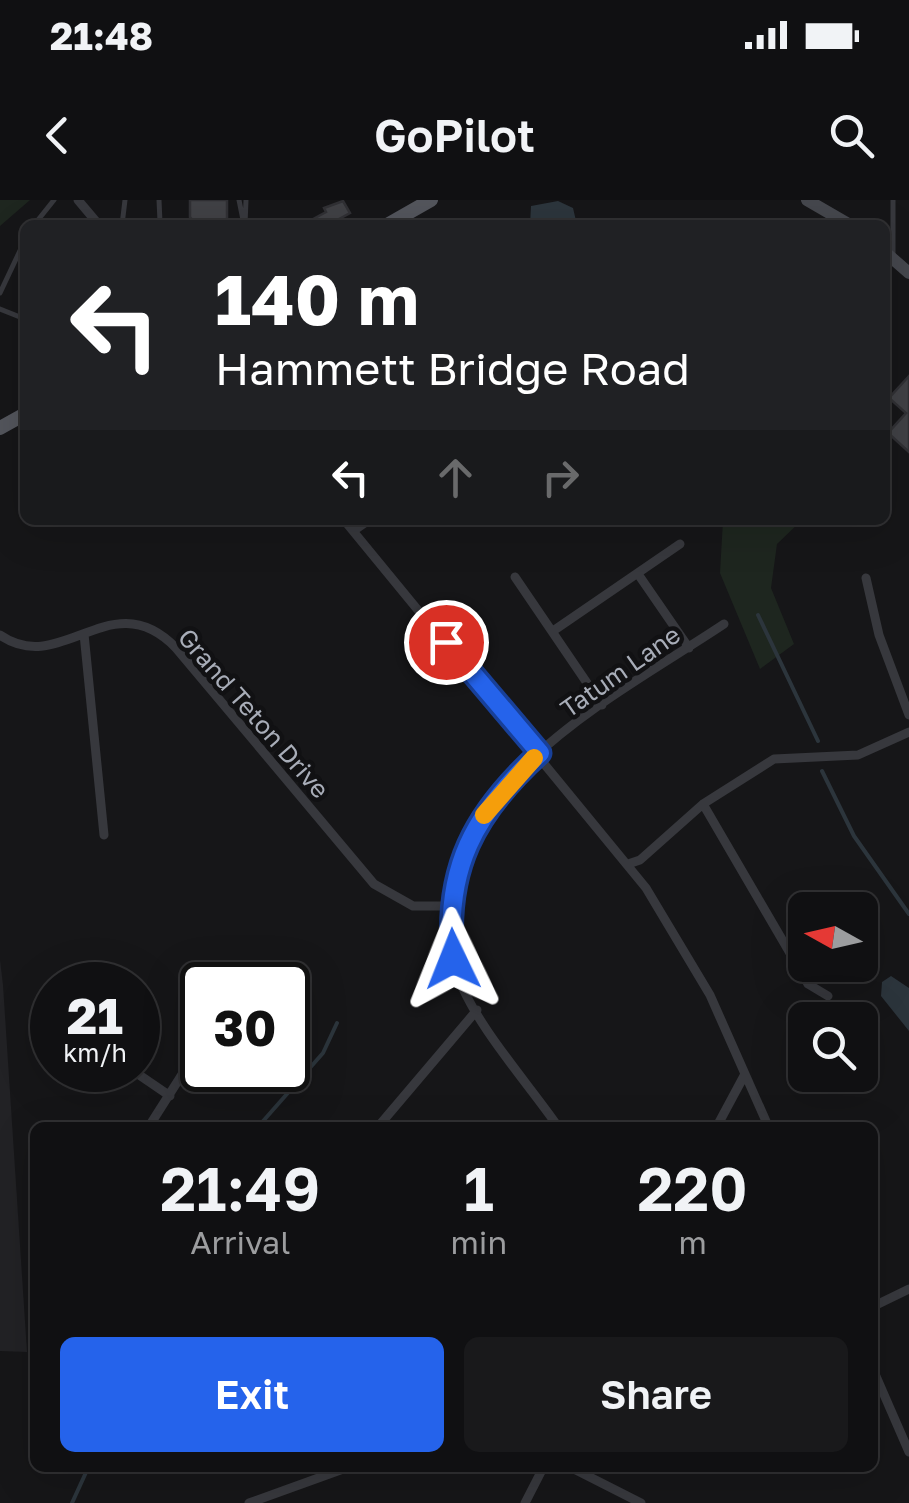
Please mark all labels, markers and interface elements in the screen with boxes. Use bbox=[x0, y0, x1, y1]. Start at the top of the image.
text: 21:48 bbox=[50, 13, 153, 58]
icon: back bbox=[30, 108, 85, 163]
text: GoPilot bbox=[374, 108, 535, 162]
icon: search bbox=[824, 108, 879, 163]
text: 140 m bbox=[215, 256, 419, 340]
icon: left bbox=[50, 260, 180, 390]
text: Hammett Bridge Road bbox=[215, 341, 690, 395]
icon: left bbox=[323, 450, 378, 505]
icon: ahead bbox=[428, 450, 483, 505]
icon: right bbox=[533, 450, 588, 505]
pin bbox=[404, 600, 489, 685]
icon: arrive bbox=[419, 615, 474, 670]
street label: Tatum Lane bbox=[554, 618, 686, 724]
street label: Grand Teton Drive bbox=[172, 622, 336, 804]
north arrow bbox=[788, 892, 878, 982]
map controls bbox=[788, 892, 878, 1092]
position arrow bbox=[401, 907, 505, 1011]
speed limit sign: 30 bbox=[180, 962, 310, 1092]
text: 21 bbox=[67, 985, 123, 1045]
button: search bbox=[788, 1002, 878, 1092]
text: km/h bbox=[63, 1037, 127, 1068]
text: 21:49 bbox=[160, 1152, 320, 1224]
text: 1 bbox=[464, 1152, 494, 1224]
text: 220 bbox=[637, 1152, 748, 1224]
text: Arrival bbox=[190, 1223, 290, 1261]
text: min bbox=[451, 1223, 507, 1261]
text: m bbox=[678, 1223, 707, 1261]
button: Exit bbox=[60, 1337, 444, 1452]
button: Share bbox=[464, 1337, 848, 1452]

